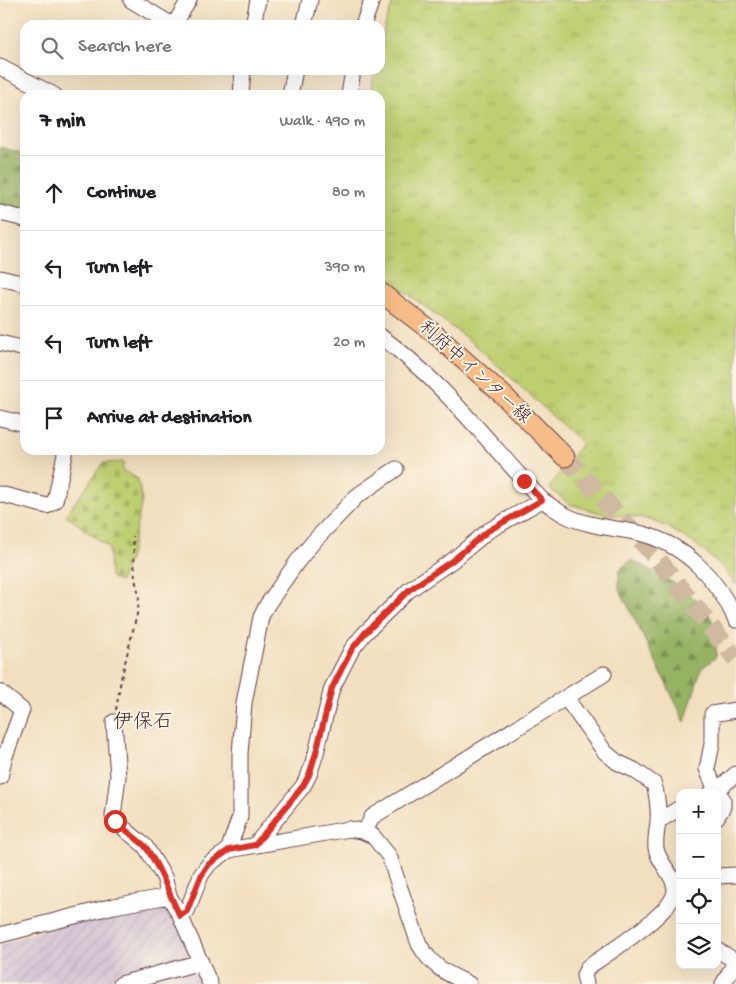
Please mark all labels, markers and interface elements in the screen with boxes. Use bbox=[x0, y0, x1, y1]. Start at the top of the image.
search box bbox=[20, 20, 385, 75]
icon: search bbox=[38, 34, 66, 62]
text: Search here bbox=[78, 36, 172, 59]
text: 7 min bbox=[40, 110, 85, 135]
text: Walk · 490 m bbox=[279, 113, 365, 132]
icon: ahead bbox=[40, 179, 68, 207]
text: Continue bbox=[87, 182, 156, 205]
text: 80 m bbox=[332, 184, 365, 203]
icon: left bbox=[40, 254, 68, 282]
text: Turn left bbox=[87, 257, 151, 280]
text: 390 m bbox=[324, 259, 365, 278]
street label: 利府中インター線 bbox=[414, 317, 535, 429]
icon: left bbox=[40, 329, 68, 357]
text: Turn left bbox=[87, 332, 151, 355]
text: 20 m bbox=[333, 334, 365, 353]
icon: arrive bbox=[40, 404, 68, 432]
text: Arrive at destination bbox=[87, 407, 251, 430]
route end bbox=[513, 470, 536, 493]
district label: 伊保石 bbox=[113, 711, 173, 735]
map controls bbox=[676, 789, 721, 969]
button: + bbox=[676, 789, 721, 834]
route start bbox=[104, 810, 127, 833]
button: − bbox=[676, 834, 721, 879]
button: locate bbox=[676, 879, 721, 924]
button: layers bbox=[676, 924, 721, 969]

